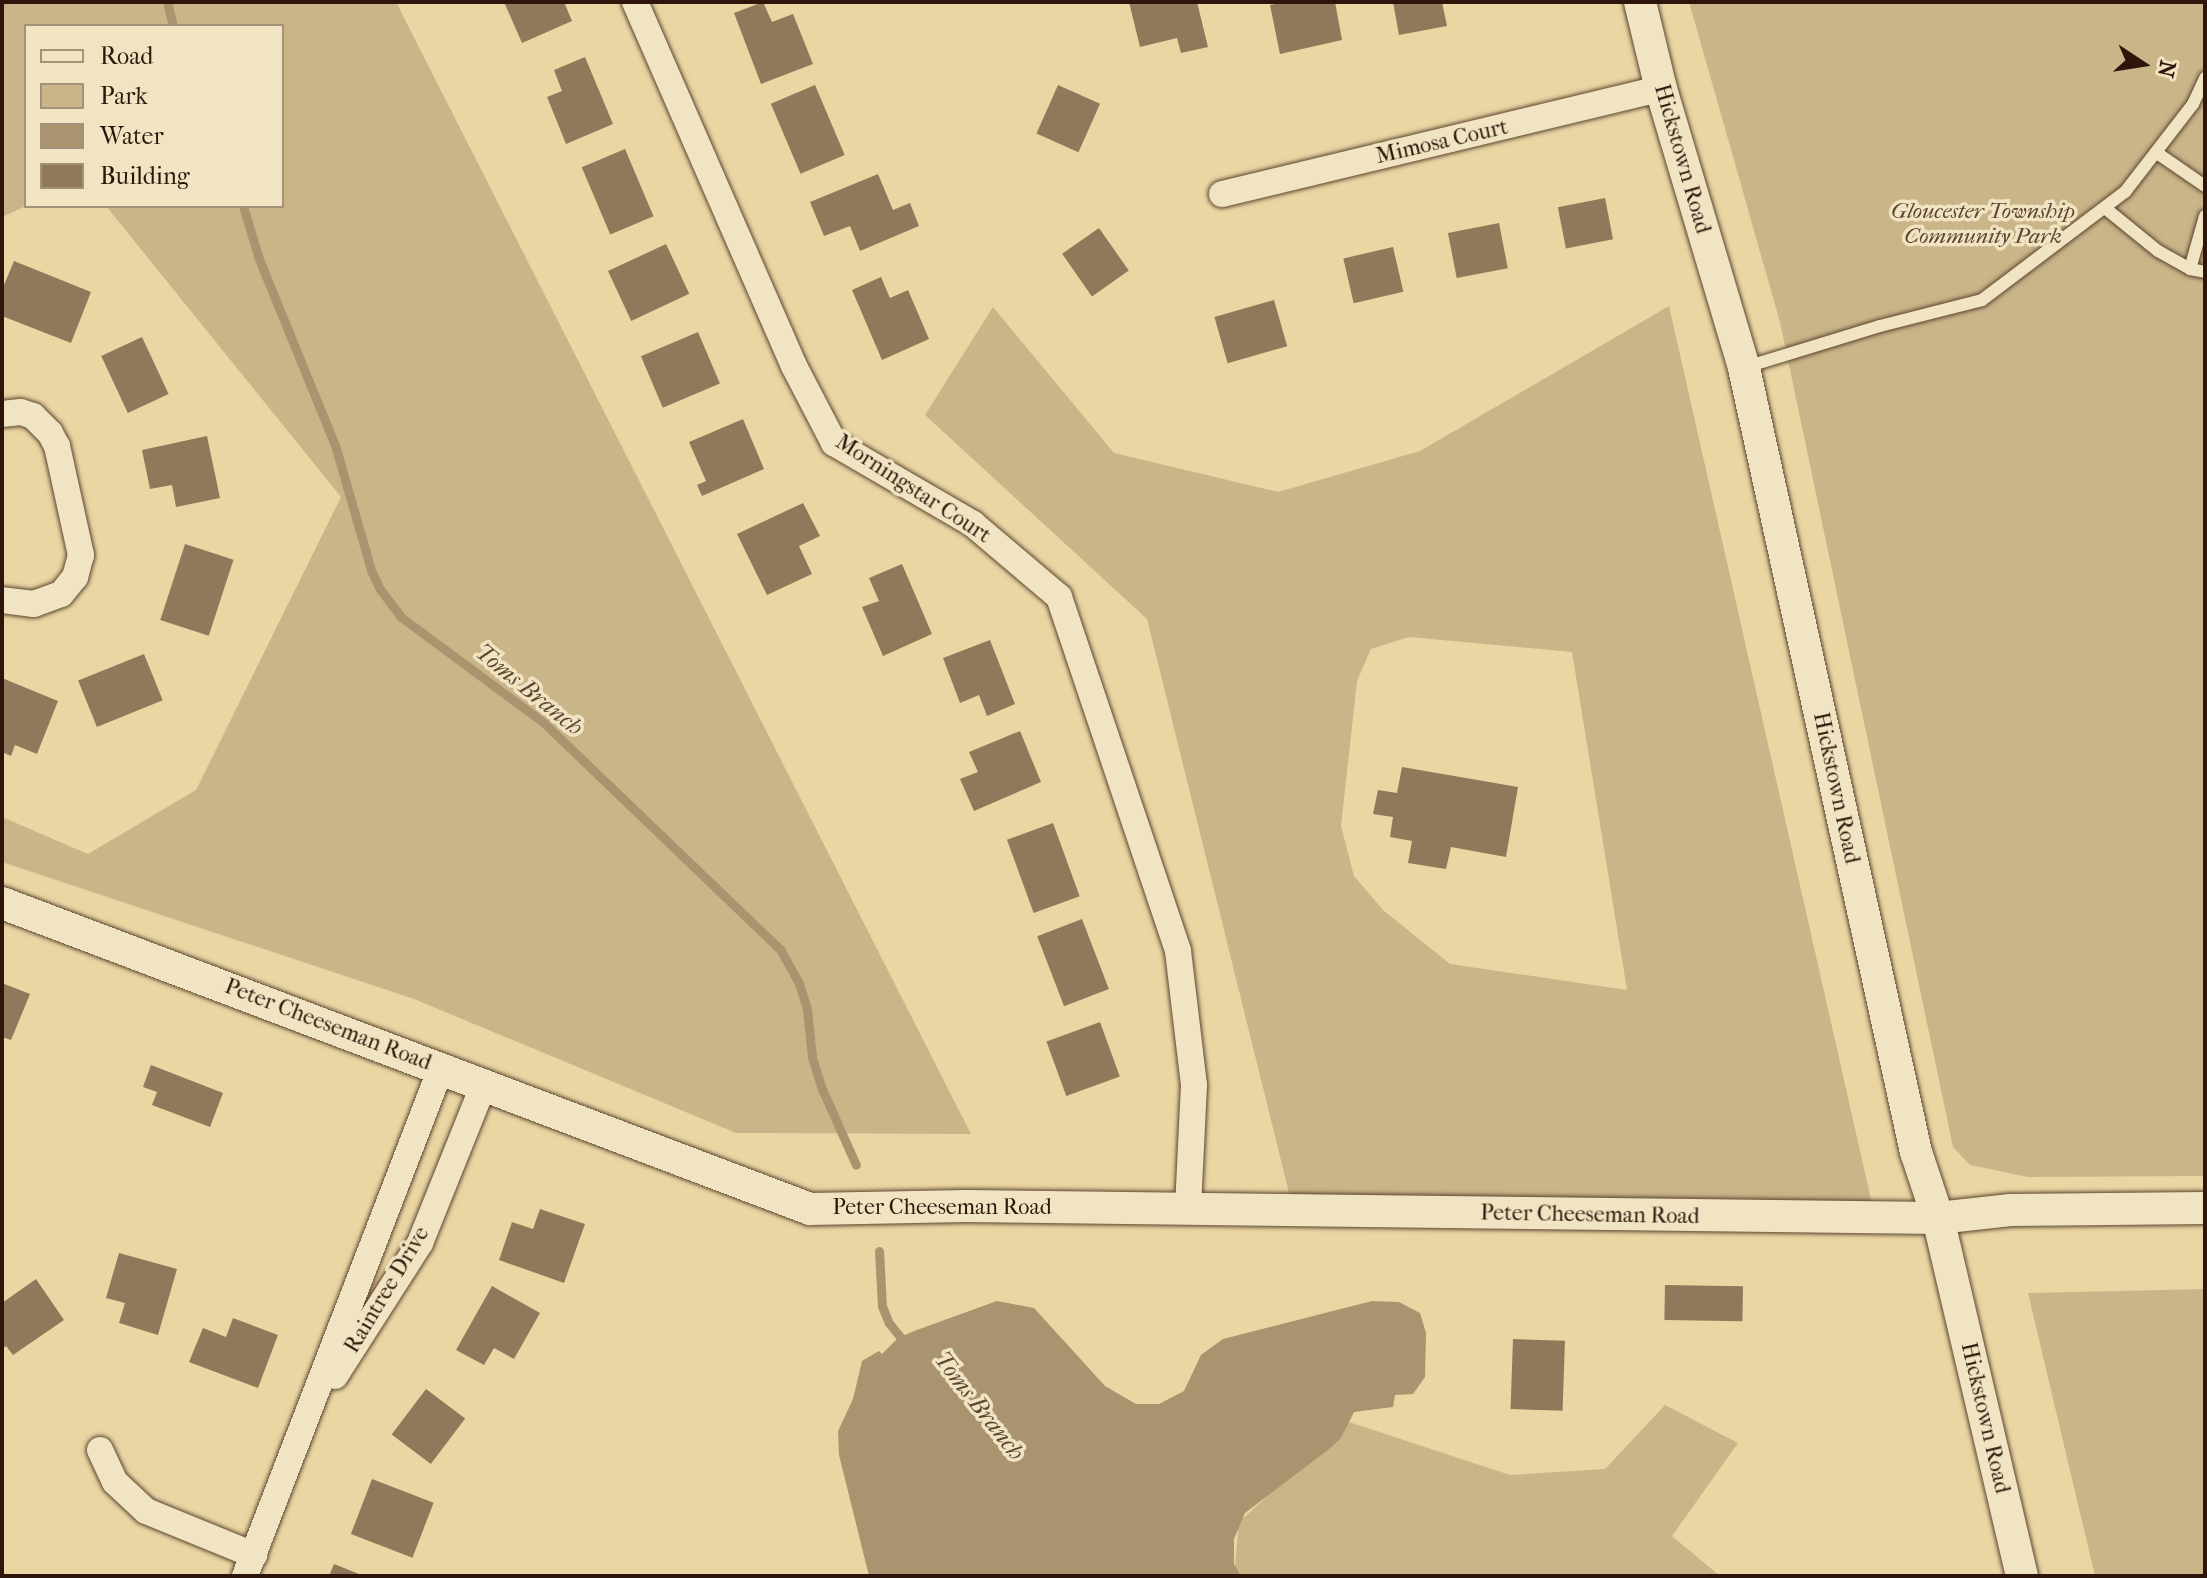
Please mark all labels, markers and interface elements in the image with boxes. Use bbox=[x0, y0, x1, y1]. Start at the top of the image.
legend bbox=[24, 24, 284, 208]
north arrow bbox=[2103, 24, 2183, 104]
text: Road bbox=[100, 42, 153, 70]
text: N bbox=[2152, 58, 2181, 80]
street label: Hickstown Road bbox=[1648, 81, 1716, 237]
text: Park bbox=[100, 82, 148, 110]
street label: Mimosa Court bbox=[1373, 114, 1511, 170]
text: Water bbox=[100, 122, 164, 150]
text: Building bbox=[100, 162, 190, 190]
park label: Gloucester Township Community Park bbox=[1891, 198, 2075, 250]
street label: Morningstar Court bbox=[830, 429, 996, 549]
water label: Toms Branch bbox=[469, 638, 589, 742]
street label: Hickstown Road bbox=[1807, 710, 1865, 866]
street label: Peter Cheeseman Road bbox=[221, 973, 435, 1077]
street label: Peter Cheeseman Road bbox=[832, 1195, 1052, 1221]
street label: Peter Cheeseman Road bbox=[1480, 1200, 1700, 1230]
street label: Raintree Drive bbox=[339, 1222, 435, 1358]
street label: Hickstown Road bbox=[1955, 1340, 2015, 1496]
water label: Toms Branch bbox=[928, 1346, 1030, 1466]

